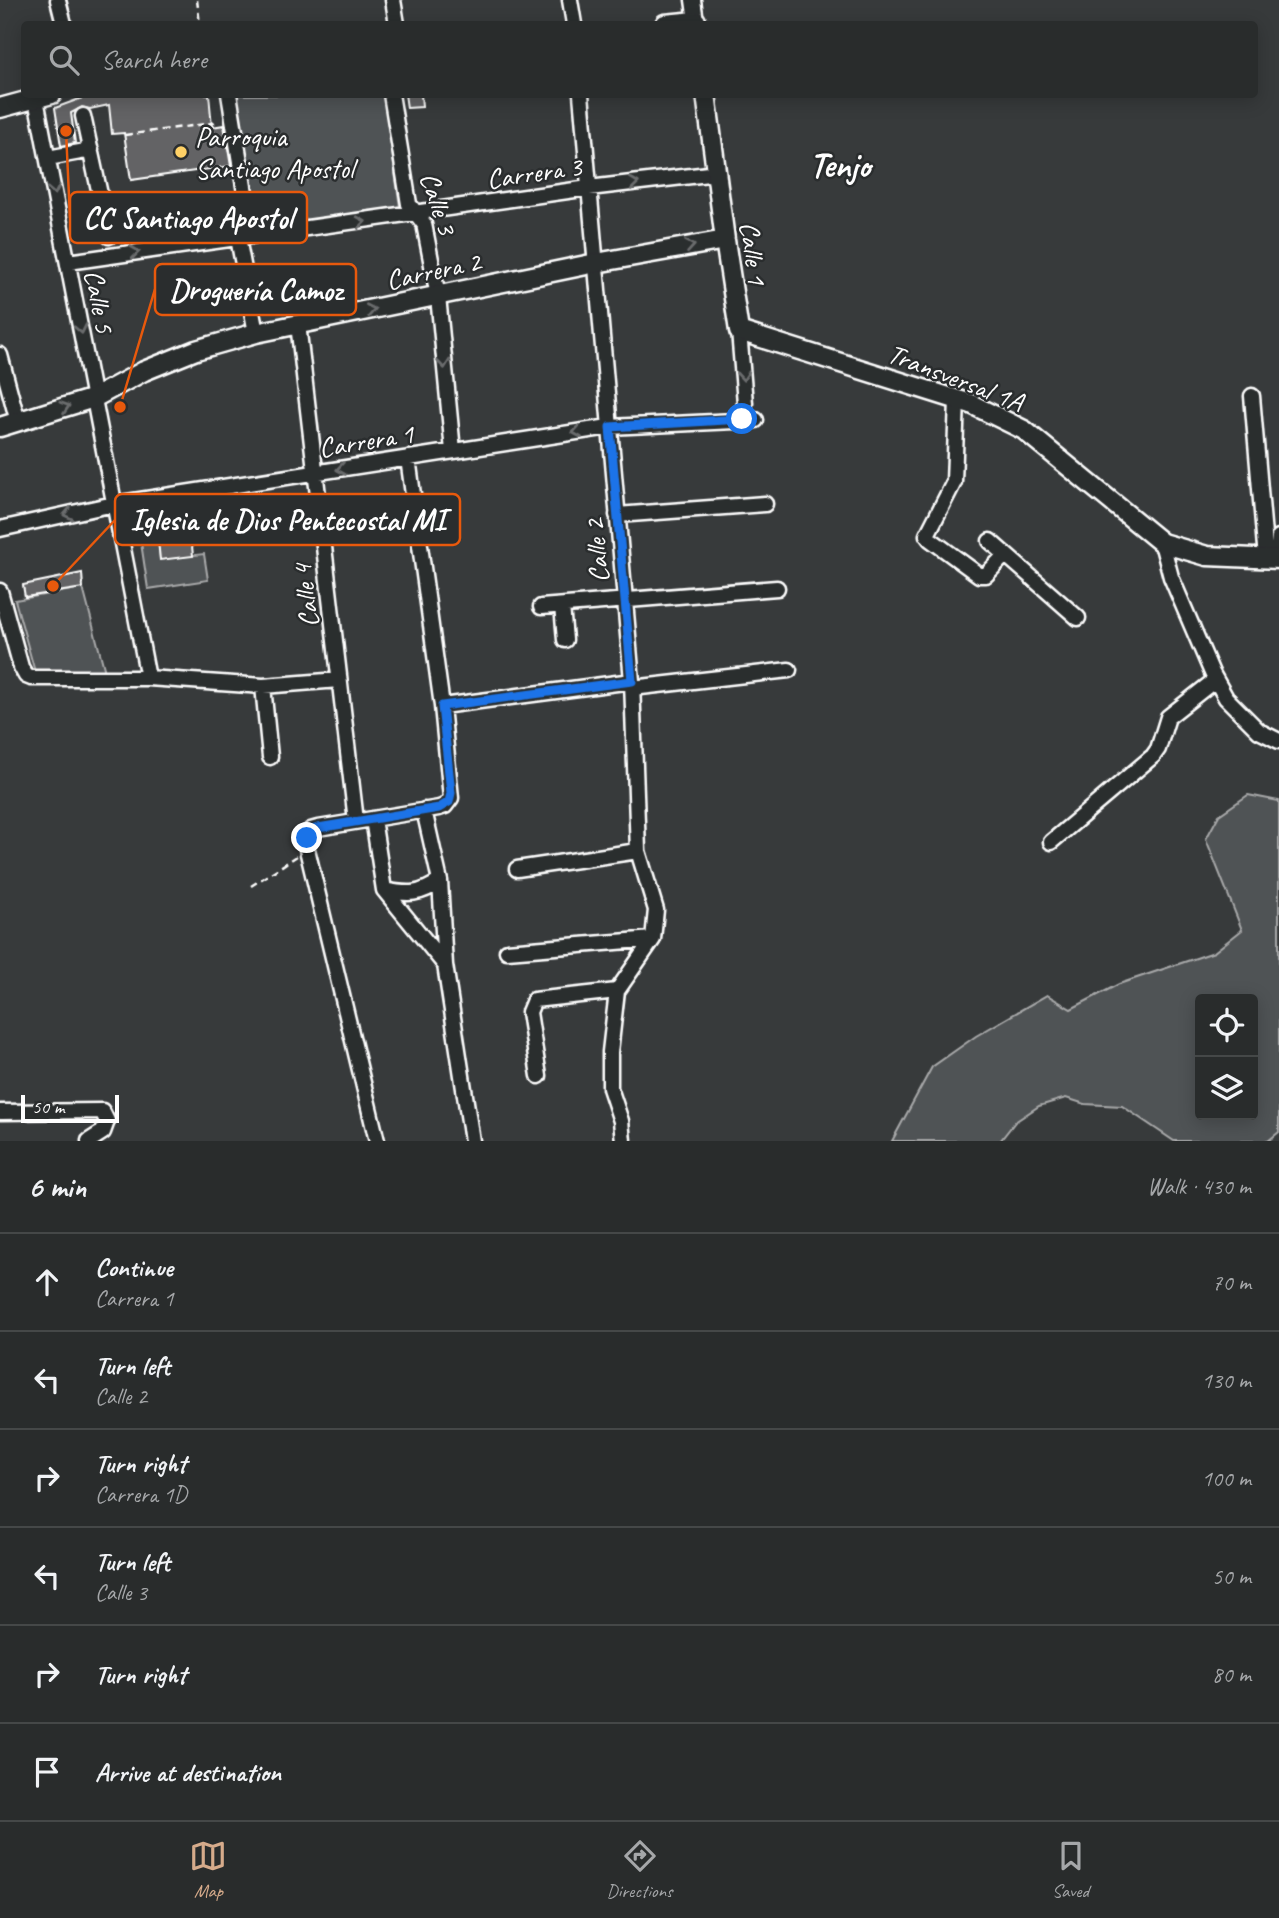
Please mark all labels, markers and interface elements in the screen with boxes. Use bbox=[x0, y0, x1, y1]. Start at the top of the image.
search box bbox=[21, 21, 1258, 98]
icon: search bbox=[45, 41, 83, 79]
text: Search here bbox=[101, 43, 207, 76]
place label: Parroquia Santiago Apostol bbox=[195, 119, 359, 186]
district label: Tenjo bbox=[810, 143, 874, 188]
marker: Parroquia Santiago Apostol bbox=[173, 144, 189, 160]
street label: Carrera 3 bbox=[484, 148, 586, 196]
street label: Calle 3 bbox=[412, 168, 466, 241]
one-way arrow bbox=[629, 175, 640, 190]
one-way arrow bbox=[45, 184, 60, 196]
callout: CC Santiago Apostol bbox=[70, 192, 307, 243]
text: CC Santiago Apostol bbox=[83, 199, 298, 237]
one-way arrow bbox=[355, 214, 367, 229]
street label: Calle 1 bbox=[732, 219, 775, 288]
one-way arrow bbox=[684, 239, 696, 254]
street label: Carrera 2 bbox=[383, 243, 486, 298]
one-way arrow bbox=[129, 245, 141, 260]
callout: Droguería Camoz bbox=[155, 264, 356, 315]
street label: Calle 5 bbox=[76, 267, 123, 337]
text: Droguería Camoz bbox=[170, 271, 346, 309]
one-way arrow bbox=[365, 303, 377, 318]
one-way arrow bbox=[72, 323, 87, 335]
street label: Transversal 1A bbox=[883, 336, 1030, 420]
one-way arrow bbox=[437, 358, 452, 370]
one-way arrow bbox=[735, 370, 750, 381]
one-way arrow bbox=[59, 401, 71, 415]
route start bbox=[726, 403, 757, 434]
street label: Carrera 1 bbox=[316, 416, 417, 465]
one-way arrow bbox=[571, 424, 583, 439]
one-way arrow bbox=[335, 461, 347, 476]
callout: Iglesia de Dios Pentecostal MI bbox=[115, 494, 460, 545]
text: Iglesia de Dios Pentecostal MI bbox=[130, 501, 452, 539]
one-way arrow bbox=[62, 505, 74, 520]
street label: Calle 2 bbox=[576, 515, 617, 584]
street label: Calle 4 bbox=[284, 560, 327, 630]
route end bbox=[291, 822, 322, 853]
map controls bbox=[1195, 994, 1258, 1120]
button: locate bbox=[1195, 994, 1258, 1057]
button: layers bbox=[1195, 1057, 1258, 1120]
scale bar bbox=[21, 1092, 119, 1124]
text: 50 m bbox=[32, 1095, 64, 1119]
text: 6 min bbox=[28, 1168, 86, 1206]
text: Walk · 430 m bbox=[1147, 1172, 1251, 1201]
text: Continue bbox=[95, 1251, 173, 1284]
icon: ahead bbox=[28, 1263, 66, 1301]
text: 70 m bbox=[1212, 1268, 1251, 1297]
text: Carrera 1 bbox=[95, 1284, 174, 1313]
text: Turn left bbox=[95, 1349, 170, 1382]
icon: left bbox=[28, 1361, 66, 1399]
text: 130 m bbox=[1202, 1366, 1251, 1395]
text: Calle 2 bbox=[95, 1382, 147, 1411]
text: Turn right bbox=[95, 1447, 186, 1480]
icon: right bbox=[28, 1459, 66, 1497]
text: 100 m bbox=[1202, 1464, 1251, 1493]
text: Carrera 1D bbox=[95, 1480, 187, 1509]
text: Turn left bbox=[95, 1545, 170, 1578]
icon: left bbox=[28, 1557, 66, 1595]
text: 50 m bbox=[1212, 1562, 1251, 1591]
text: Calle 3 bbox=[95, 1578, 147, 1607]
icon: right bbox=[28, 1655, 66, 1693]
text: Turn right bbox=[95, 1658, 186, 1691]
text: 80 m bbox=[1212, 1660, 1251, 1689]
icon: arrive bbox=[28, 1753, 66, 1791]
text: Arrive at destination bbox=[95, 1756, 281, 1789]
tab: Map bbox=[189, 1837, 227, 1903]
tab: Directions bbox=[606, 1837, 673, 1903]
tab: Saved bbox=[1052, 1837, 1090, 1903]

